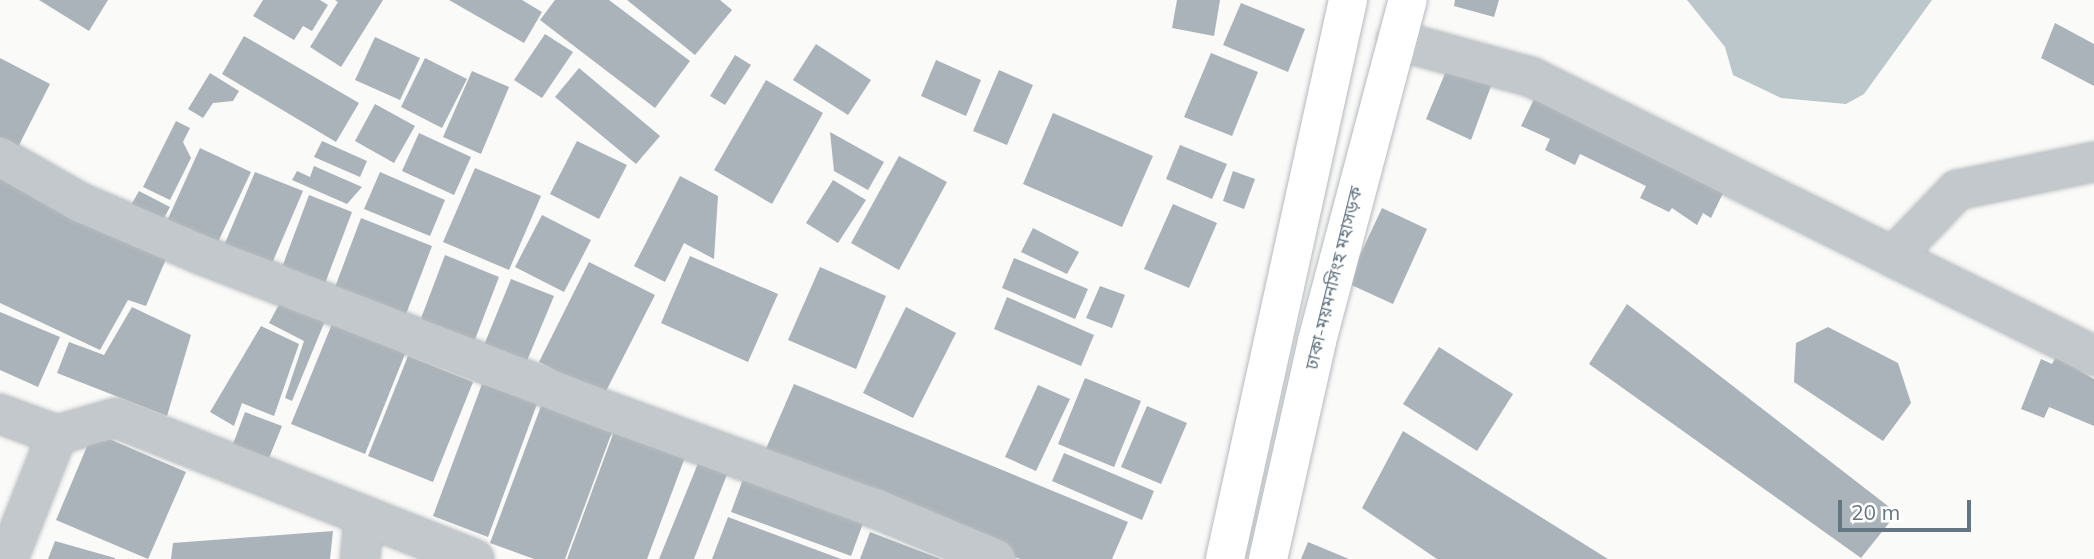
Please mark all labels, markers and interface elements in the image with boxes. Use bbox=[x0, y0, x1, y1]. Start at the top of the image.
street label: ঢাকা-ময়মনসিংহ মহাসড়ক bbox=[1301, 184, 1367, 372]
scale bar bbox=[1842, 486, 1975, 530]
text: 20 m bbox=[1851, 499, 1900, 525]

